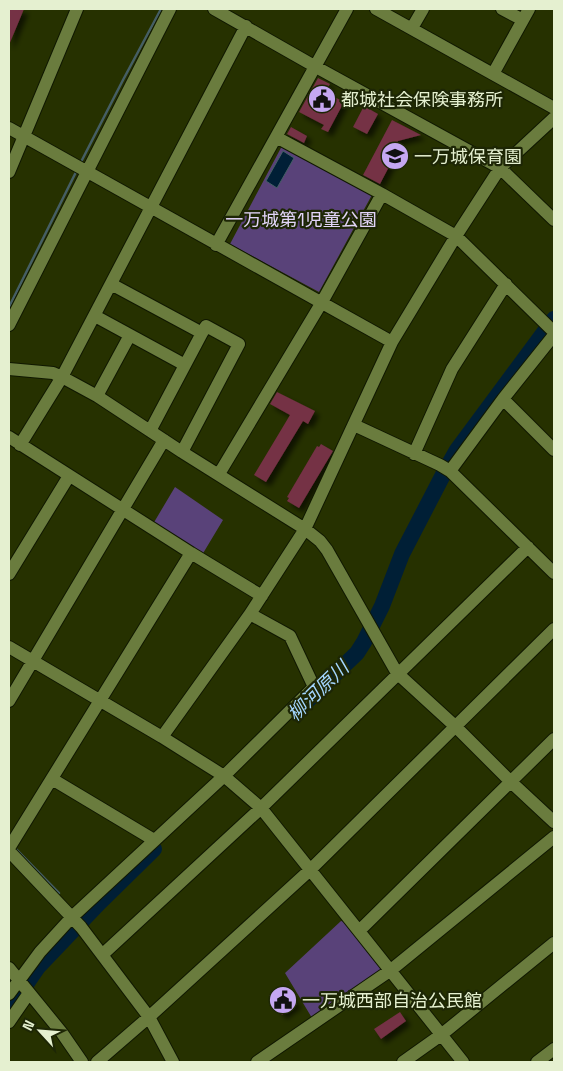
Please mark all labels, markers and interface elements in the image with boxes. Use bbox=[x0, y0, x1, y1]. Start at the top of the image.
public building icon: 都城社会保険事務所 bbox=[307, 84, 337, 114]
place label: 都城社会保険事務所 bbox=[341, 88, 503, 111]
school or university icon: 一万城保育園 bbox=[380, 141, 410, 171]
place label: 一万城保育園 bbox=[414, 145, 522, 168]
park label: 一万城第1児童公園 bbox=[225, 208, 377, 231]
water label: 柳河原川 bbox=[282, 654, 355, 726]
public building icon: 一万城西部自治公民館 bbox=[268, 985, 298, 1015]
place label: 一万城西部自治公民館 bbox=[302, 989, 482, 1012]
north arrow bbox=[15, 1006, 65, 1056]
text: N bbox=[18, 1017, 38, 1033]

